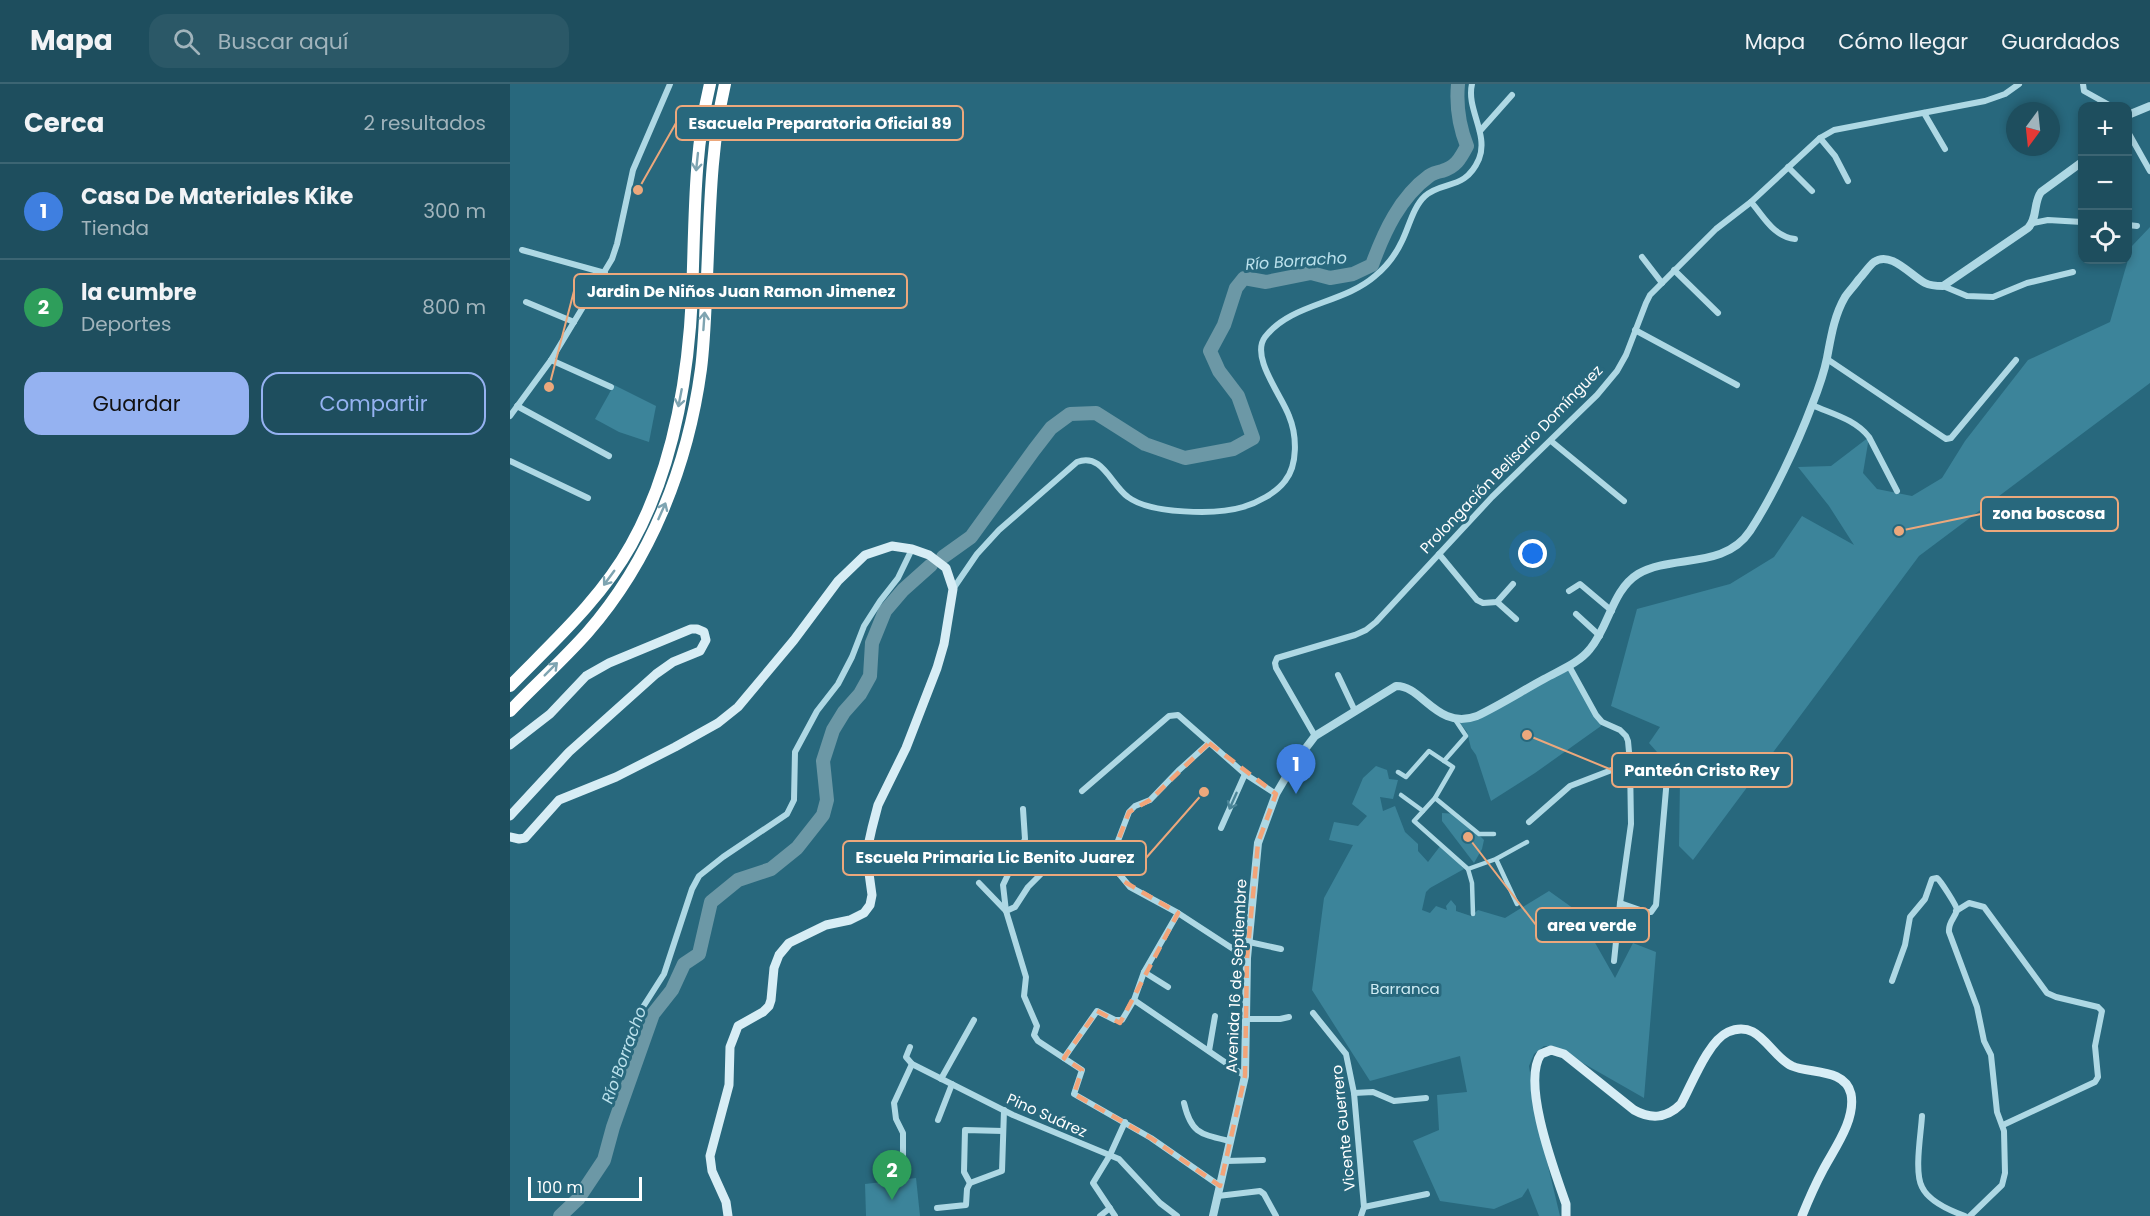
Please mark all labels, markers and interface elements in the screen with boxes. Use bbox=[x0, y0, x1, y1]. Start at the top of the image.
search box bbox=[149, 14, 569, 68]
text: Mapa bbox=[30, 21, 113, 60]
icon: search bbox=[170, 25, 203, 58]
text: Buscar aquí bbox=[218, 26, 348, 57]
text: Mapa bbox=[1745, 27, 1805, 56]
text: Cómo llegar bbox=[1838, 27, 1968, 56]
text: Guardados bbox=[2001, 27, 2120, 56]
north arrow bbox=[2006, 102, 2060, 156]
map controls bbox=[2078, 102, 2132, 264]
button: + bbox=[2078, 102, 2132, 156]
text: Cerca bbox=[24, 105, 104, 141]
callout: Esacuela Preparatoria Oficial 89 bbox=[676, 106, 963, 140]
text: 2 resultados bbox=[364, 109, 486, 137]
text: Esacuela Preparatoria Oficial 89 bbox=[688, 112, 952, 135]
one-way arrow bbox=[691, 152, 702, 172]
button: − bbox=[2078, 156, 2132, 210]
text: Casa De Materiales Kike bbox=[81, 181, 353, 212]
text: 1 bbox=[40, 197, 47, 225]
text: 300 m bbox=[423, 197, 486, 225]
button: locate bbox=[2078, 210, 2132, 264]
text: Tienda bbox=[81, 214, 149, 242]
water label: Río Borracho bbox=[1244, 246, 1348, 276]
callout: Jardin De Niños Juan Ramon Jimenez bbox=[574, 274, 907, 308]
text: la cumbre bbox=[81, 277, 196, 308]
text: Jardin De Niños Juan Ramon Jimenez bbox=[587, 280, 895, 303]
text: 2 bbox=[38, 293, 49, 321]
text: 800 m bbox=[422, 293, 486, 321]
text: Deportes bbox=[81, 310, 171, 338]
one-way arrow bbox=[699, 312, 710, 332]
street label: Prolongación Belisario Domínguez bbox=[1415, 360, 1607, 558]
button: Guardar bbox=[24, 372, 249, 435]
button: Compartir bbox=[261, 372, 486, 435]
one-way arrow bbox=[674, 388, 685, 408]
callout: zona boscosa bbox=[1981, 497, 2118, 531]
one-way arrow bbox=[657, 502, 669, 520]
text: zona boscosa bbox=[1993, 502, 2105, 525]
your location bbox=[1518, 539, 1547, 568]
one-way arrow bbox=[602, 569, 615, 585]
one-way arrow bbox=[544, 661, 558, 676]
pin: 1 bbox=[1276, 744, 1316, 794]
callout: Panteón Cristo Rey bbox=[1612, 753, 1792, 787]
text: Panteón Cristo Rey bbox=[1624, 759, 1781, 782]
one-way arrow bbox=[1227, 792, 1238, 810]
callout: Escuela Primaria Lic Benito Juarez bbox=[843, 841, 1146, 875]
text: Escuela Primaria Lic Benito Juarez bbox=[855, 846, 1135, 869]
street label: Avenida 16 de Septiembre bbox=[1220, 878, 1252, 1074]
callout: area verde bbox=[1536, 908, 1649, 942]
text: area verde bbox=[1547, 914, 1637, 937]
park label: Barranca bbox=[1370, 978, 1440, 999]
water label: Río Borracho bbox=[596, 1003, 652, 1107]
street label: Vicente Guerrero bbox=[1326, 1064, 1360, 1192]
street label: Pino Suárez bbox=[1004, 1088, 1091, 1142]
pin: 2 bbox=[872, 1150, 911, 1200]
scale bar bbox=[528, 1174, 642, 1202]
text: 100 m bbox=[537, 1176, 583, 1199]

